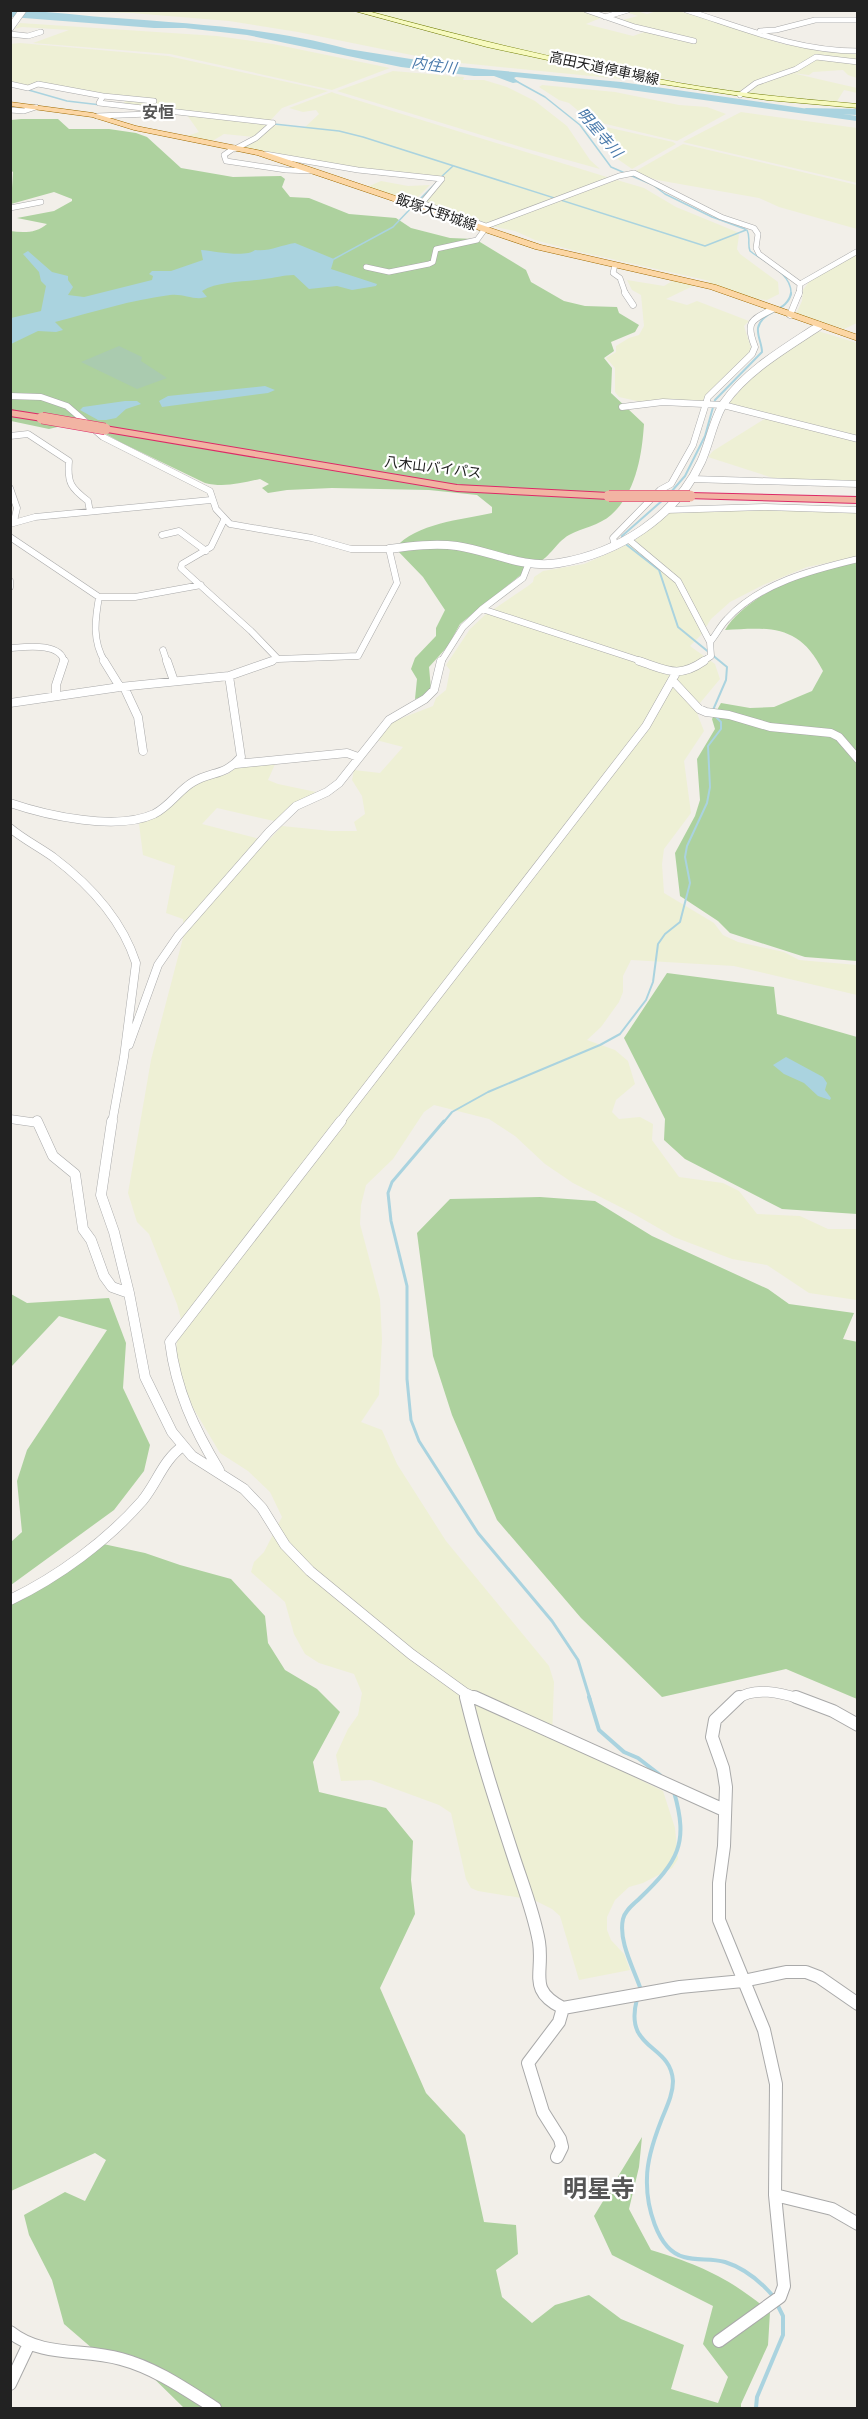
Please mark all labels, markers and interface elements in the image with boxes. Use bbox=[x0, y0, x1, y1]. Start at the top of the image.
street label: 高田天道停車場線 bbox=[547, 48, 661, 90]
water label: 内住川 bbox=[410, 52, 460, 80]
district label: 安恒 bbox=[142, 102, 174, 124]
water label: 明星寺川 bbox=[571, 103, 628, 164]
street label: 飯塚大野城線 bbox=[393, 190, 479, 236]
street label: 八木山バイパス bbox=[383, 452, 483, 484]
district label: 明星寺 bbox=[563, 2172, 635, 2207]

